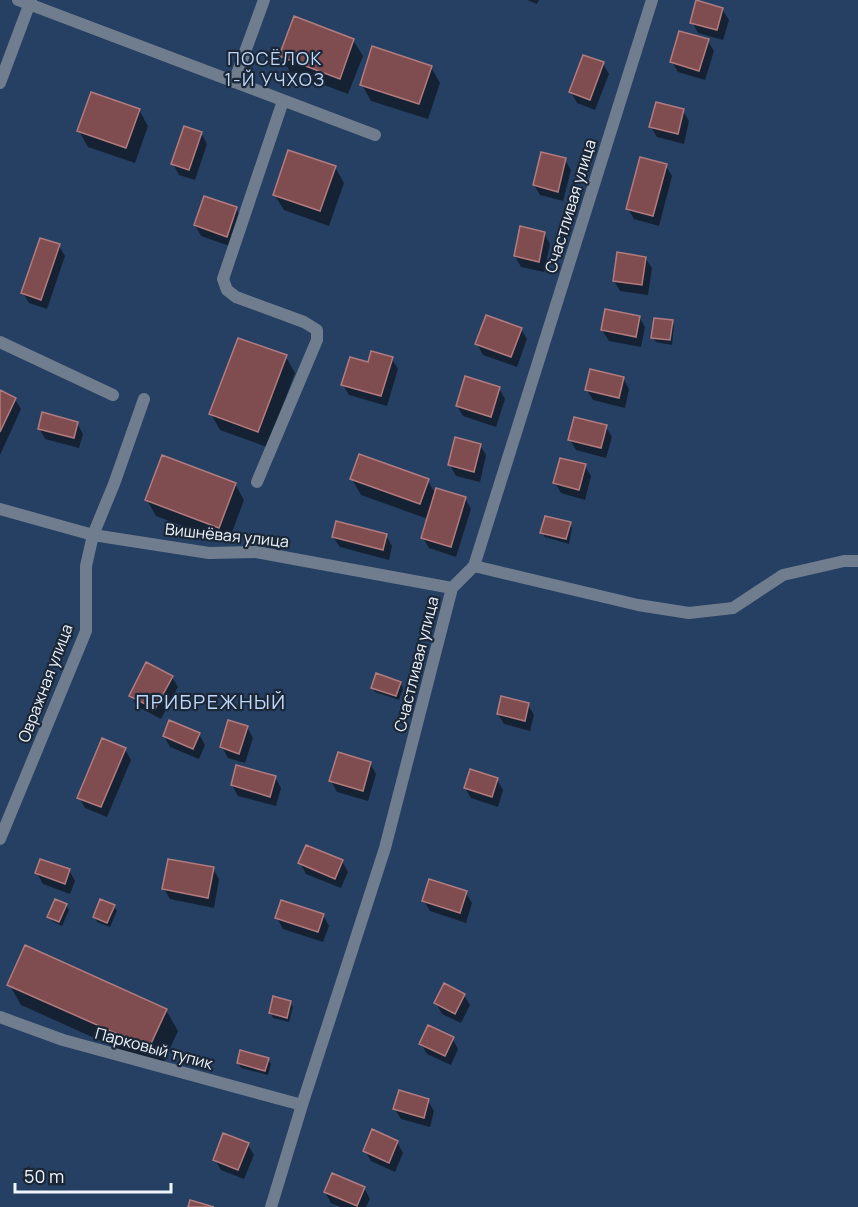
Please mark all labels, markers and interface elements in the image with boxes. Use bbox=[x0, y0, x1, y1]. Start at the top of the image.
district label: ПОСЁЛОК 1-Й УЧХОЗ bbox=[225, 46, 325, 91]
street label: Счастливая улица bbox=[539, 136, 601, 276]
street label: Вишнёвая улица bbox=[164, 518, 290, 552]
street label: Счастливая улица bbox=[389, 594, 443, 734]
street label: Овражная улица bbox=[12, 621, 78, 745]
district label: ПРИБРЕЖНЫЙ bbox=[135, 688, 287, 715]
street label: Парковый тупик bbox=[93, 1022, 216, 1075]
scale bar bbox=[15, 1156, 171, 1194]
text: 50 m bbox=[24, 1164, 64, 1188]

